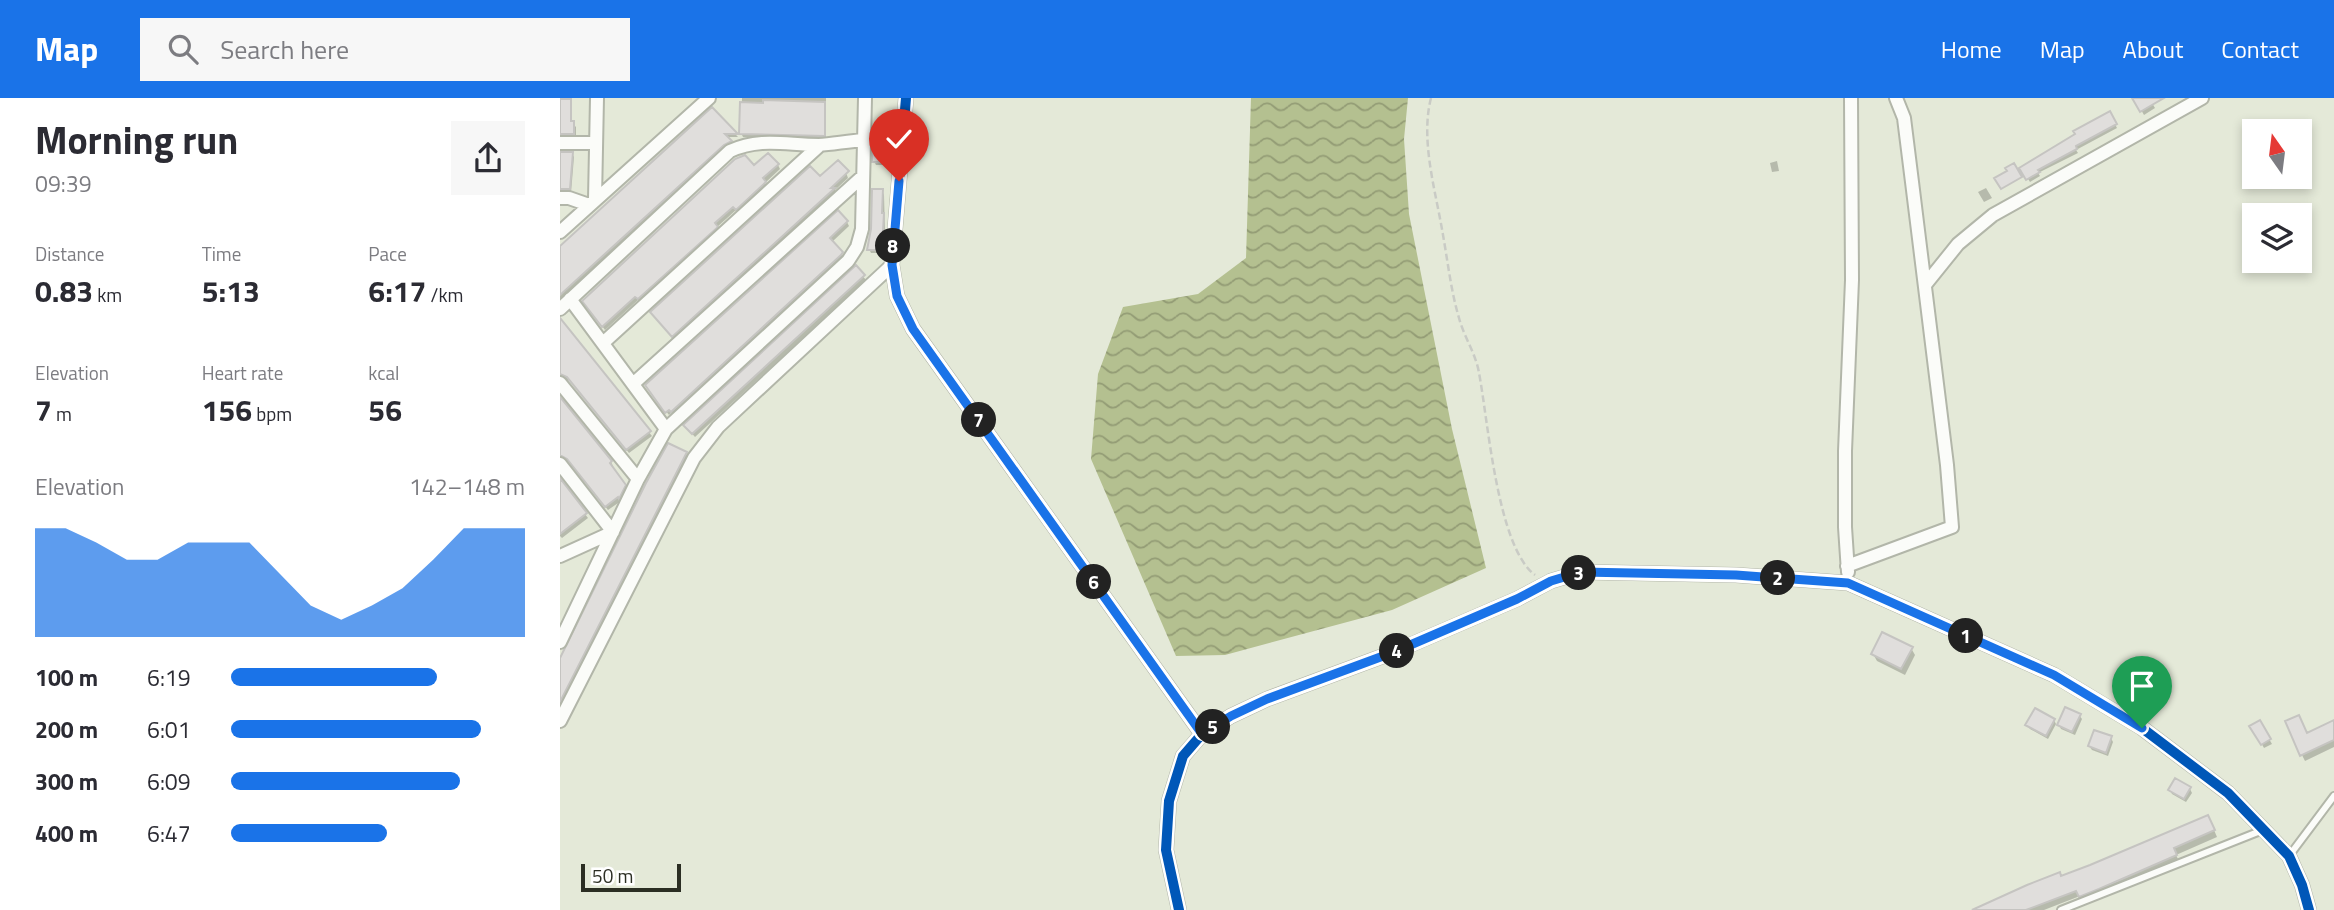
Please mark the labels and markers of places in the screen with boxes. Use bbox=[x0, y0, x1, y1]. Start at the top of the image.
pin bbox=[869, 109, 929, 181]
pin: 8 bbox=[876, 228, 910, 264]
pin: 7 bbox=[962, 402, 996, 438]
pin: 3 bbox=[1562, 556, 1596, 590]
pin: 2 bbox=[1760, 560, 1796, 596]
pin: 6 bbox=[1076, 564, 1112, 600]
pin: 1 bbox=[1948, 618, 1984, 654]
pin: 4 bbox=[1380, 634, 1414, 668]
pin bbox=[2112, 656, 2172, 728]
pin: 5 bbox=[1196, 710, 1230, 744]

